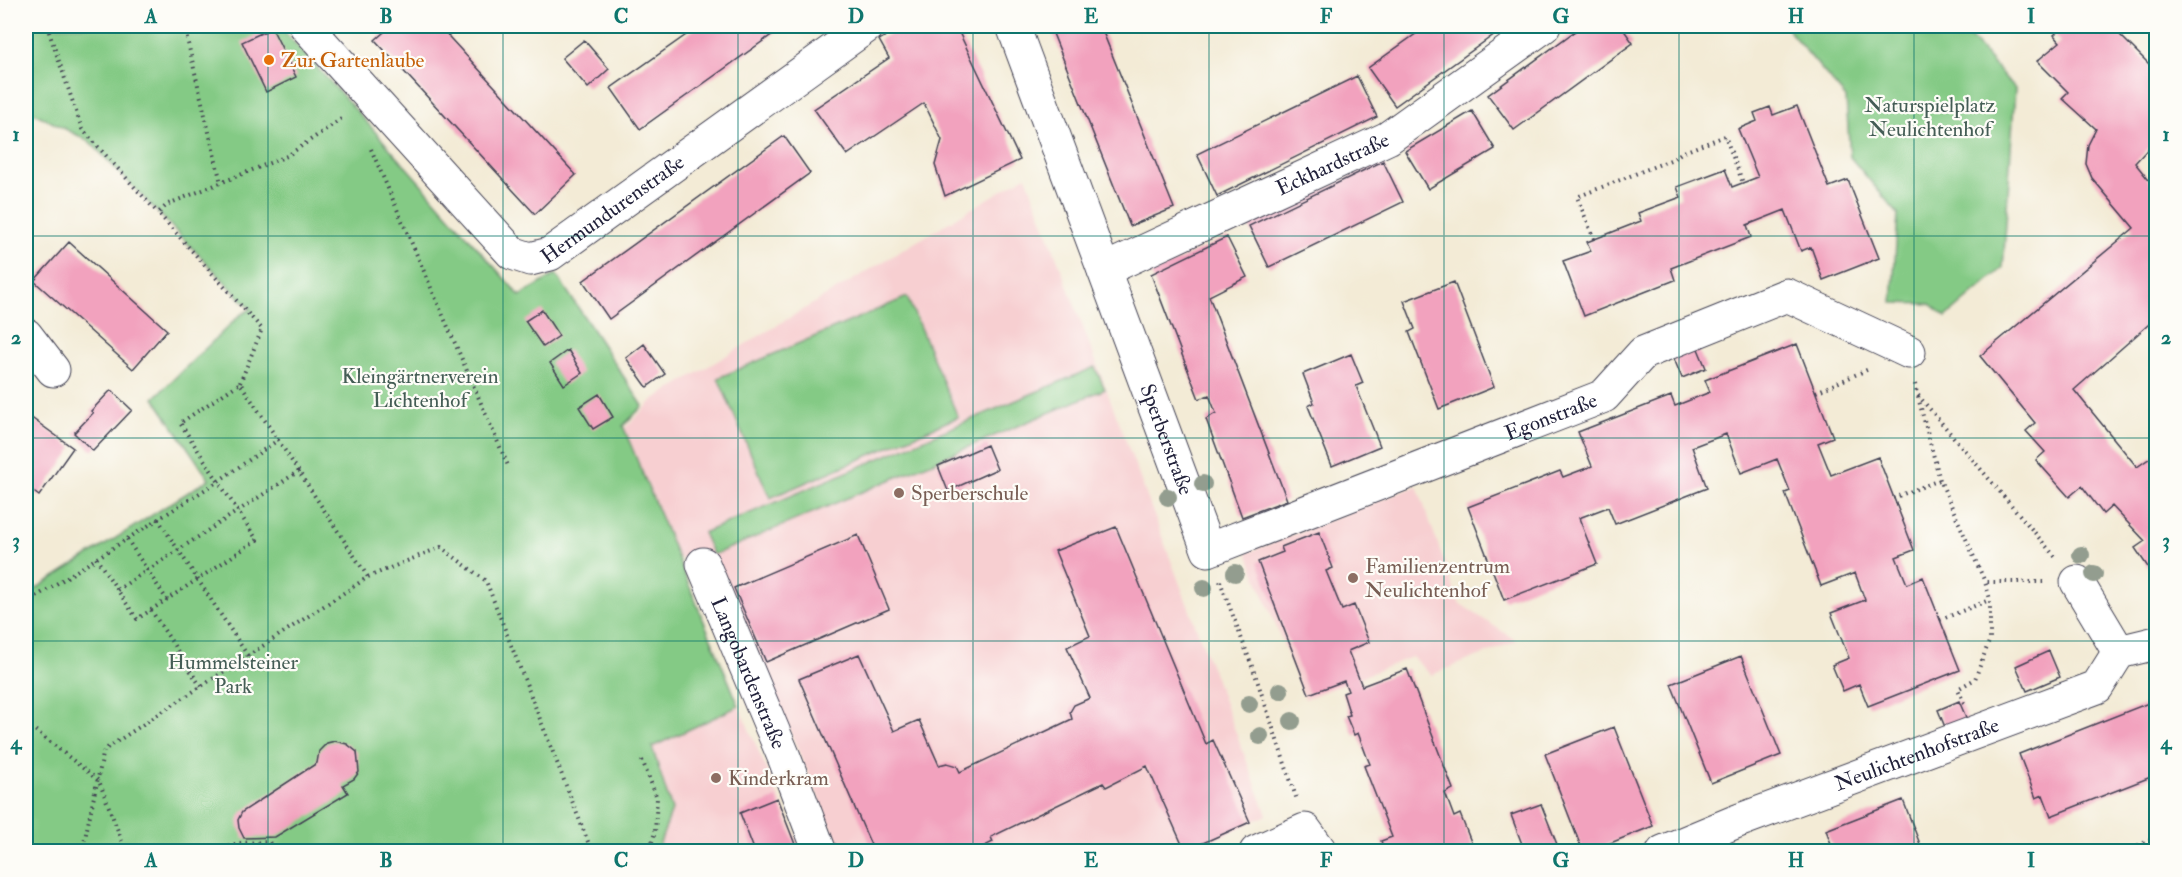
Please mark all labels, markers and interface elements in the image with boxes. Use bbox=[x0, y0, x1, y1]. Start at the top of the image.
text: A bbox=[144, 4, 158, 29]
text: B bbox=[379, 4, 393, 29]
text: C bbox=[614, 4, 628, 29]
text: D bbox=[848, 4, 864, 29]
text: E bbox=[1084, 4, 1099, 29]
text: F bbox=[1320, 4, 1333, 29]
text: G bbox=[1553, 4, 1570, 29]
text: H bbox=[1788, 4, 1804, 29]
text: I bbox=[2027, 4, 2035, 29]
place label: Zur Gartenlaube bbox=[281, 47, 425, 74]
marker: Zur Gartenlaube bbox=[262, 53, 276, 67]
park label: Naturspielplatz Neulichtenhof bbox=[1864, 92, 1996, 143]
text: 1 bbox=[12, 122, 20, 147]
text: 1 bbox=[2162, 122, 2170, 147]
street label: Eckhardstraße bbox=[1272, 126, 1394, 202]
street label: Hermundurenstraße bbox=[536, 149, 690, 270]
text: 2 bbox=[11, 325, 21, 350]
text: 2 bbox=[2161, 325, 2171, 350]
park label: Kleingärtnerverein Lichtenhof bbox=[341, 363, 499, 414]
street label: Sperberstraße bbox=[1133, 380, 1199, 499]
street label: Egonstraße bbox=[1501, 387, 1601, 447]
place label: Sperberschule bbox=[911, 480, 1028, 507]
marker: Sperberschule bbox=[892, 486, 906, 500]
text: 3 bbox=[12, 528, 20, 553]
text: 3 bbox=[2162, 528, 2170, 553]
place label: Familienzentrum Neulichtenhof bbox=[1365, 553, 1510, 604]
marker: Familienzentrum Neulichtenhof bbox=[1346, 571, 1360, 585]
street label: Langobardenstraße bbox=[704, 593, 792, 753]
park label: Hummelsteiner Park bbox=[168, 649, 298, 700]
street label: Neulichtenhofstraße bbox=[1831, 712, 2003, 798]
text: 4 bbox=[10, 730, 23, 755]
text: 4 bbox=[2160, 730, 2173, 755]
place label: Kinderkram bbox=[728, 765, 829, 792]
marker: Kinderkram bbox=[709, 771, 723, 785]
text: A bbox=[144, 848, 158, 873]
text: B bbox=[379, 848, 393, 873]
text: C bbox=[614, 848, 628, 873]
text: D bbox=[848, 848, 864, 873]
text: E bbox=[1084, 848, 1099, 873]
text: F bbox=[1320, 848, 1333, 873]
text: G bbox=[1553, 848, 1570, 873]
text: H bbox=[1788, 848, 1804, 873]
text: I bbox=[2027, 848, 2035, 873]

